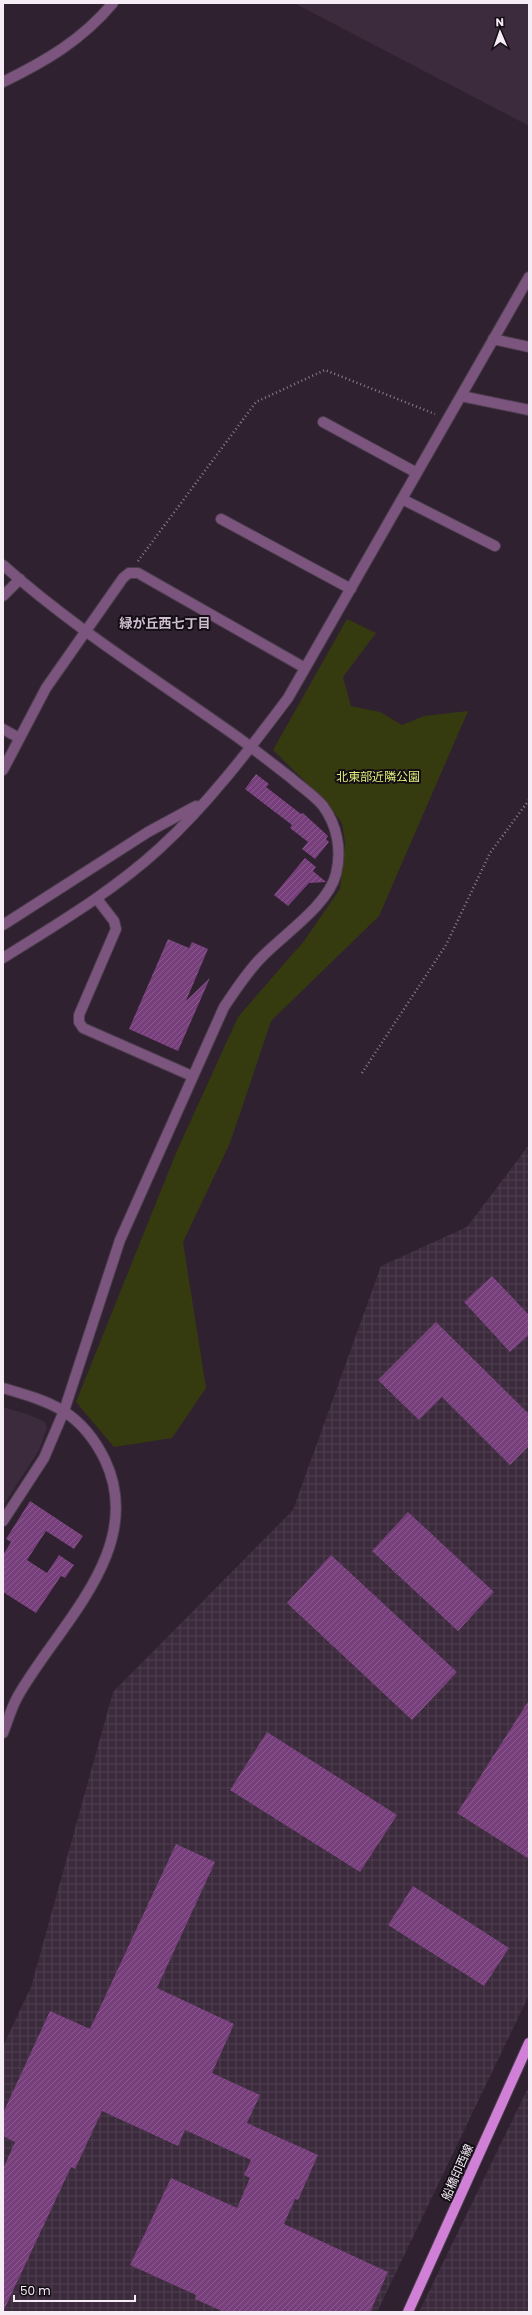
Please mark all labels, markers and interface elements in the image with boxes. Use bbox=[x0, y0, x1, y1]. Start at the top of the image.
north arrow bbox=[480, 12, 520, 52]
text: N bbox=[495, 14, 504, 30]
district label: 緑が丘西七丁目 bbox=[118, 614, 211, 633]
park label: 北東部近隣公園 bbox=[336, 768, 420, 785]
street label: 船橋印西線 bbox=[437, 2141, 477, 2203]
scale bar bbox=[14, 2277, 135, 2303]
text: 50 m bbox=[20, 2282, 51, 2299]

